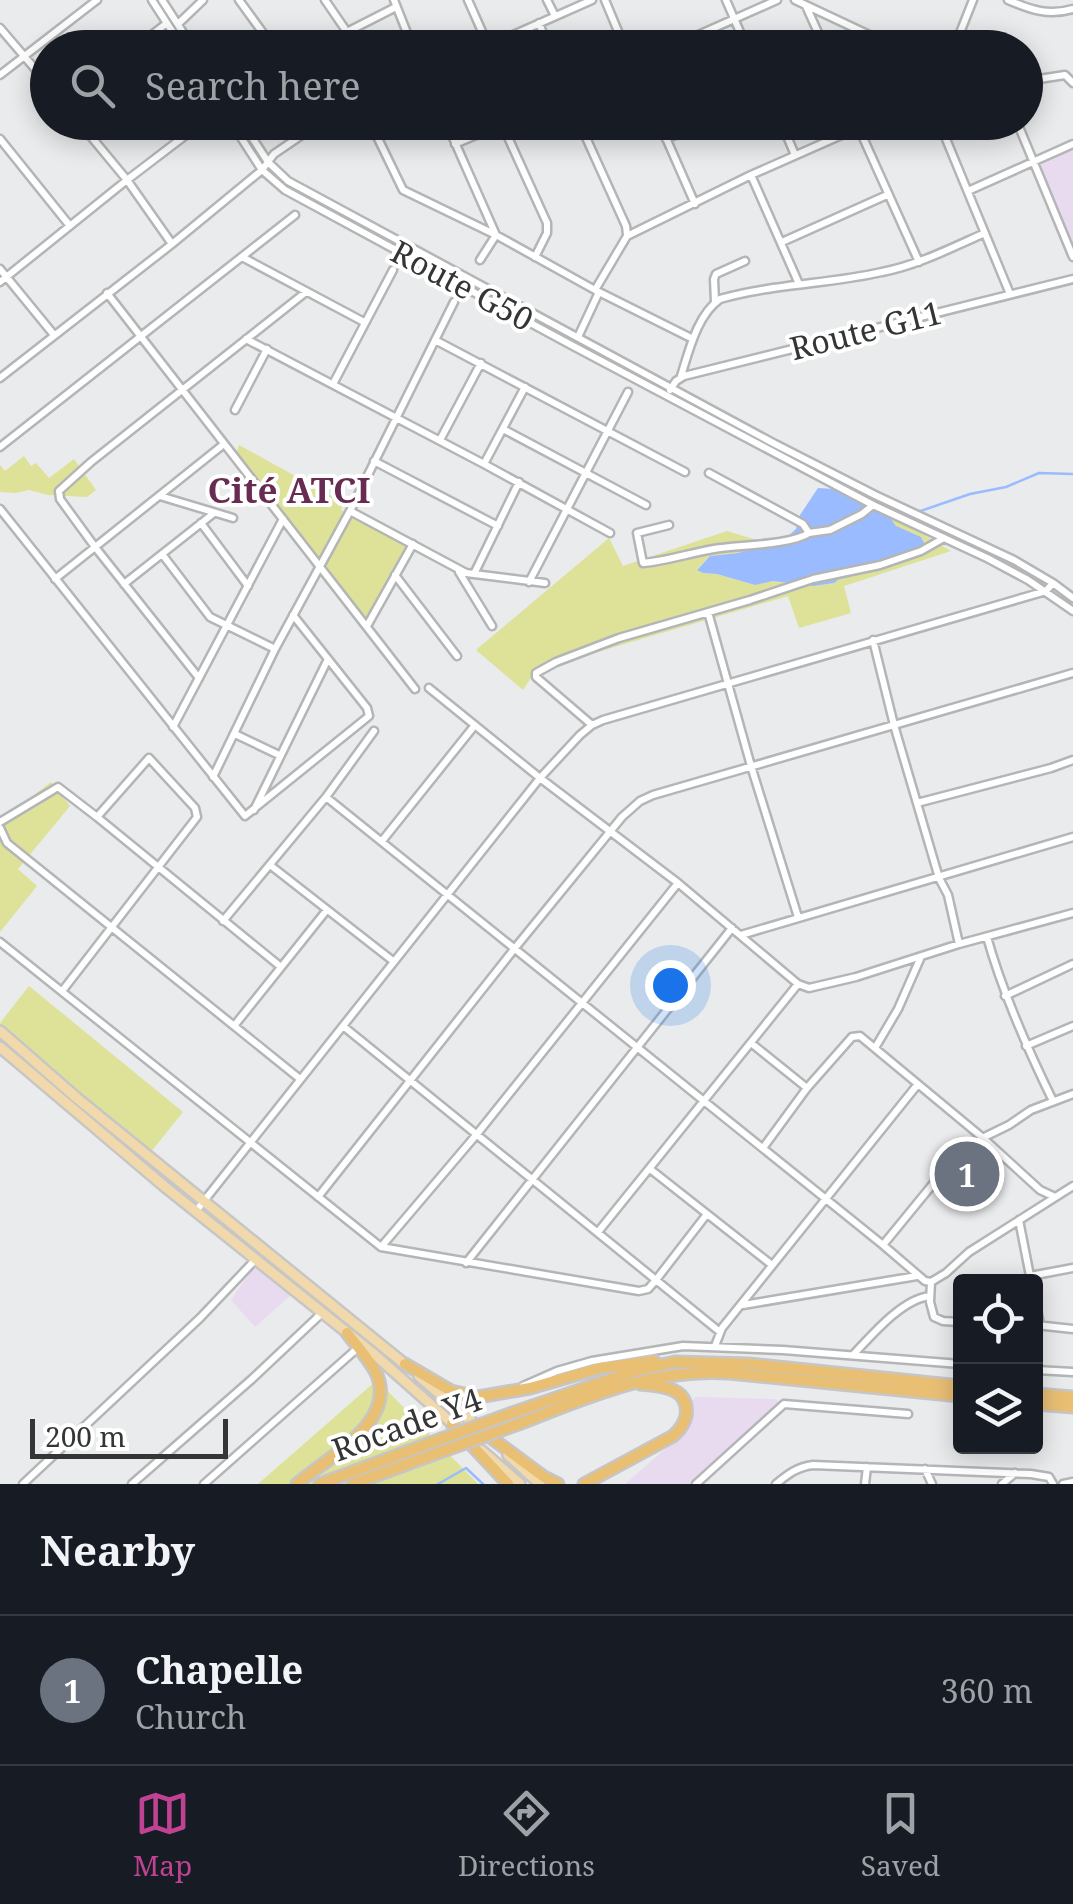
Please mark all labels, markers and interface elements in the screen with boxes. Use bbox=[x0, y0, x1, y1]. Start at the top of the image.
search box bbox=[30, 30, 1043, 140]
icon: search bbox=[65, 58, 120, 113]
text: Search here bbox=[145, 59, 361, 111]
street label: Route G50 bbox=[384, 229, 541, 340]
street label: Route G11 bbox=[785, 290, 946, 369]
district label: Cité ATCI bbox=[208, 466, 370, 513]
your location bbox=[645, 960, 696, 1011]
pin: 1 bbox=[934, 1136, 1000, 1212]
map controls bbox=[953, 1274, 1043, 1454]
button: locate bbox=[953, 1274, 1043, 1364]
button: layers bbox=[953, 1364, 1043, 1454]
street label: Rocade Y4 bbox=[326, 1377, 487, 1471]
scale bar bbox=[30, 1414, 228, 1458]
text: 200 m bbox=[45, 1417, 126, 1455]
text: Nearby bbox=[40, 1521, 195, 1578]
text: Chapelle bbox=[135, 1643, 303, 1695]
text: 1 bbox=[63, 1669, 82, 1712]
text: 360 m bbox=[941, 1669, 1033, 1712]
text: Church bbox=[135, 1695, 246, 1738]
tab: Map bbox=[133, 1786, 192, 1884]
tab: Directions bbox=[458, 1786, 595, 1884]
tab: Saved bbox=[861, 1786, 940, 1884]

